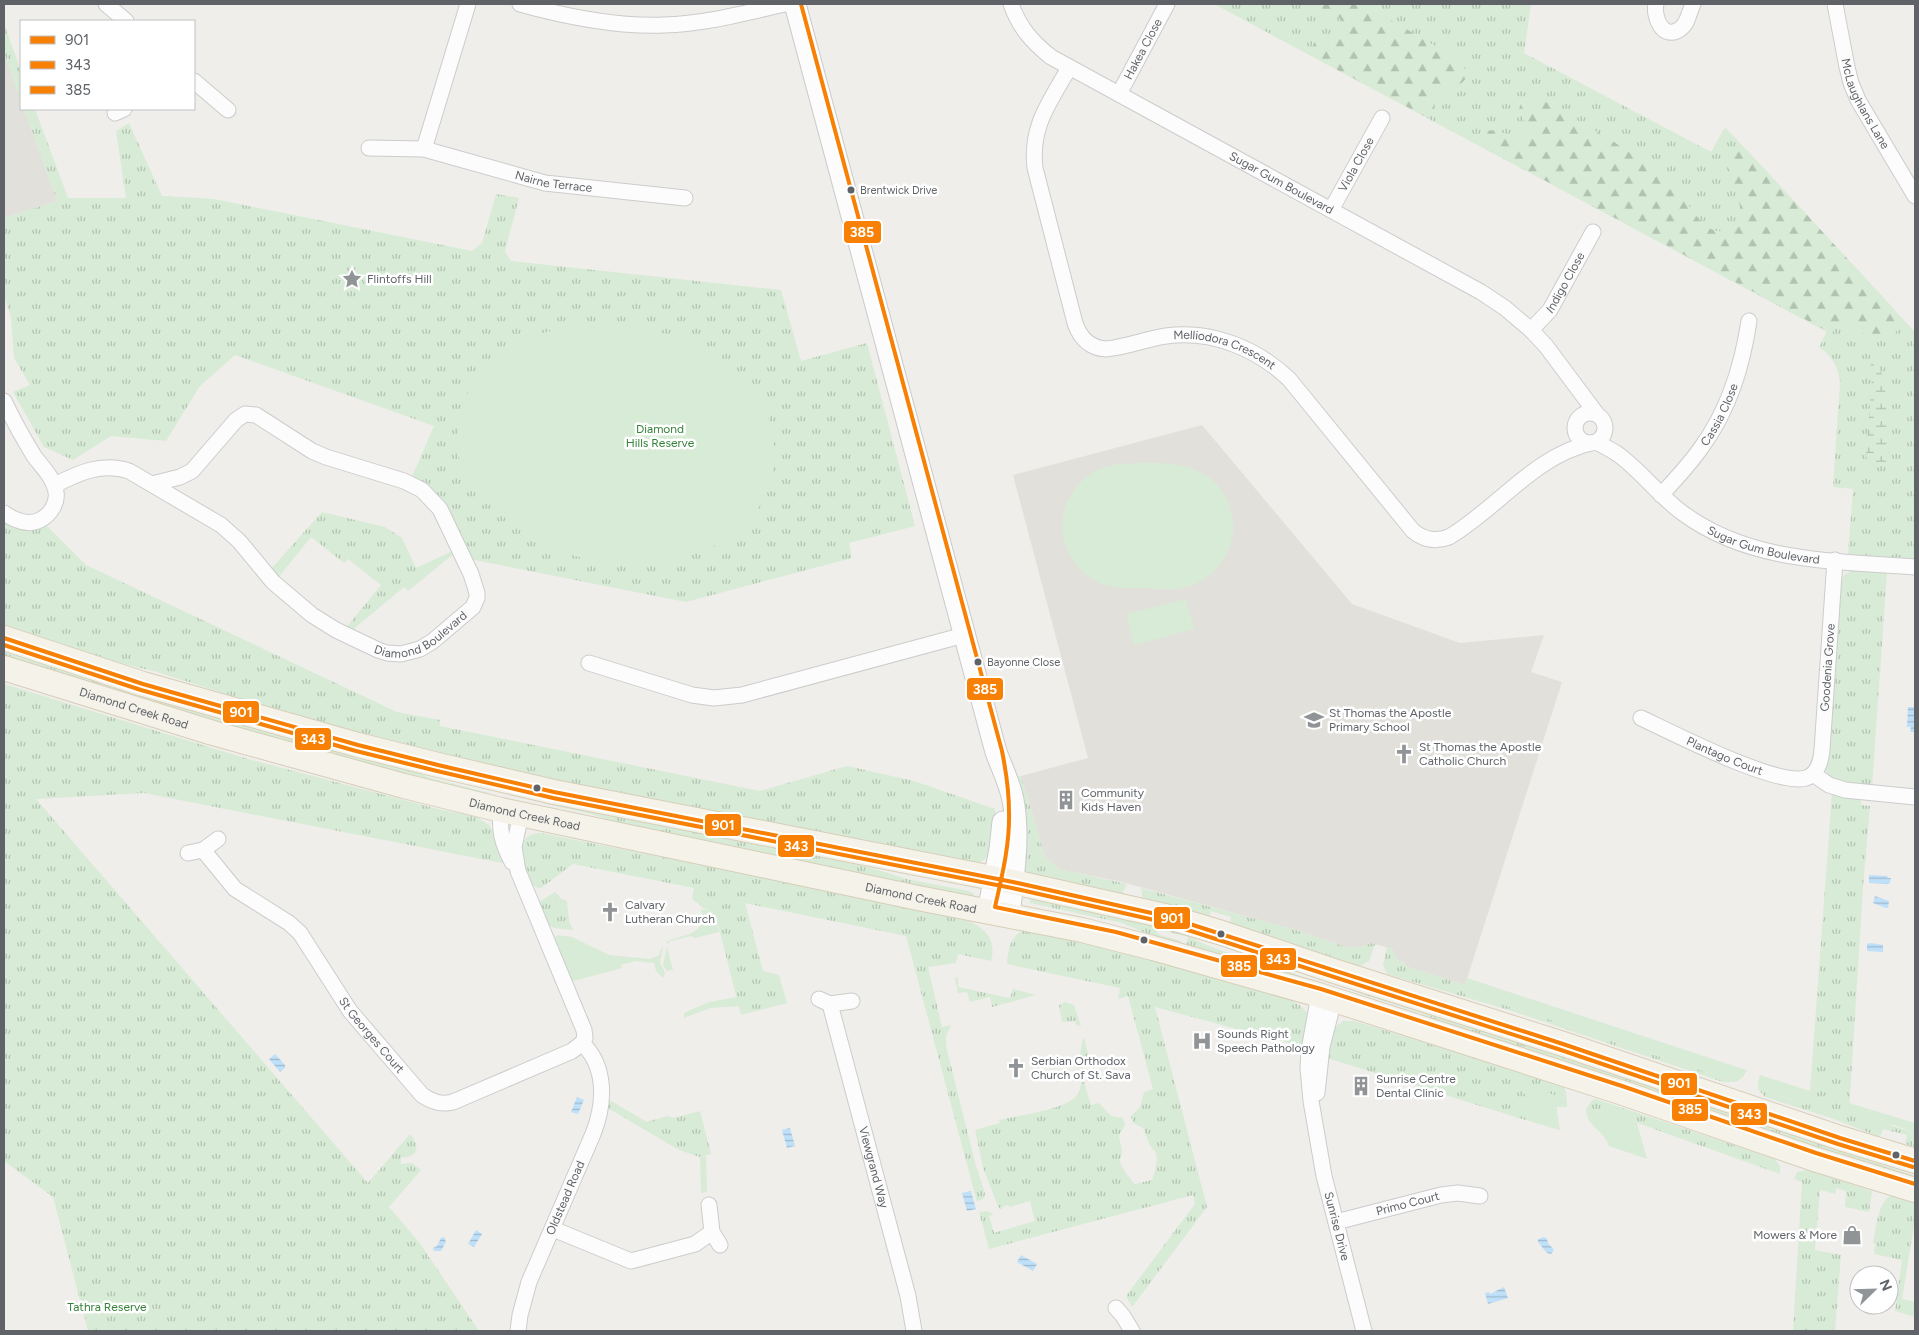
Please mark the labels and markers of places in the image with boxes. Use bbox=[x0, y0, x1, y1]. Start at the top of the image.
place label: Brentwick Drive bbox=[860, 184, 937, 197]
marker: Brentwick Drive bbox=[846, 185, 856, 195]
place icon: Flintoffs Hill bbox=[341, 268, 363, 290]
place label: Flintoffs Hill bbox=[367, 272, 432, 286]
place label: Bayonne Close bbox=[987, 656, 1060, 669]
marker: Bayonne Close bbox=[973, 657, 983, 667]
place label: St Thomas the Apostle Primary School bbox=[1329, 706, 1452, 734]
school or university icon: St Thomas the Apostle Primary School bbox=[1303, 709, 1325, 731]
place label: St Thomas the Apostle Catholic Church bbox=[1419, 740, 1542, 768]
church icon: St Thomas the Apostle Catholic Church bbox=[1393, 743, 1415, 765]
unlabelled marker bbox=[532, 783, 542, 793]
place label: Community Kids Haven bbox=[1081, 786, 1145, 814]
building icon: Community Kids Haven bbox=[1055, 789, 1077, 811]
place label: Calvary Lutheran Church bbox=[625, 898, 715, 926]
church icon: Calvary Lutheran Church bbox=[599, 901, 621, 923]
unlabelled marker bbox=[1216, 929, 1226, 939]
unlabelled marker bbox=[1139, 935, 1149, 945]
place label: Sounds Right Speech Pathology bbox=[1217, 1027, 1316, 1055]
hospital icon: Sounds Right Speech Pathology bbox=[1191, 1030, 1213, 1052]
place label: Serbian Orthodox Church of St. Sava bbox=[1031, 1054, 1131, 1082]
church icon: Serbian Orthodox Church of St. Sava bbox=[1005, 1057, 1027, 1079]
place label: Sunrise Centre Dental Clinic bbox=[1376, 1072, 1456, 1100]
building icon: Sunrise Centre Dental Clinic bbox=[1350, 1075, 1372, 1097]
unlabelled marker bbox=[1891, 1150, 1901, 1160]
shop icon: Mowers & More bbox=[1841, 1224, 1863, 1246]
place label: Mowers & More bbox=[1753, 1228, 1837, 1242]

